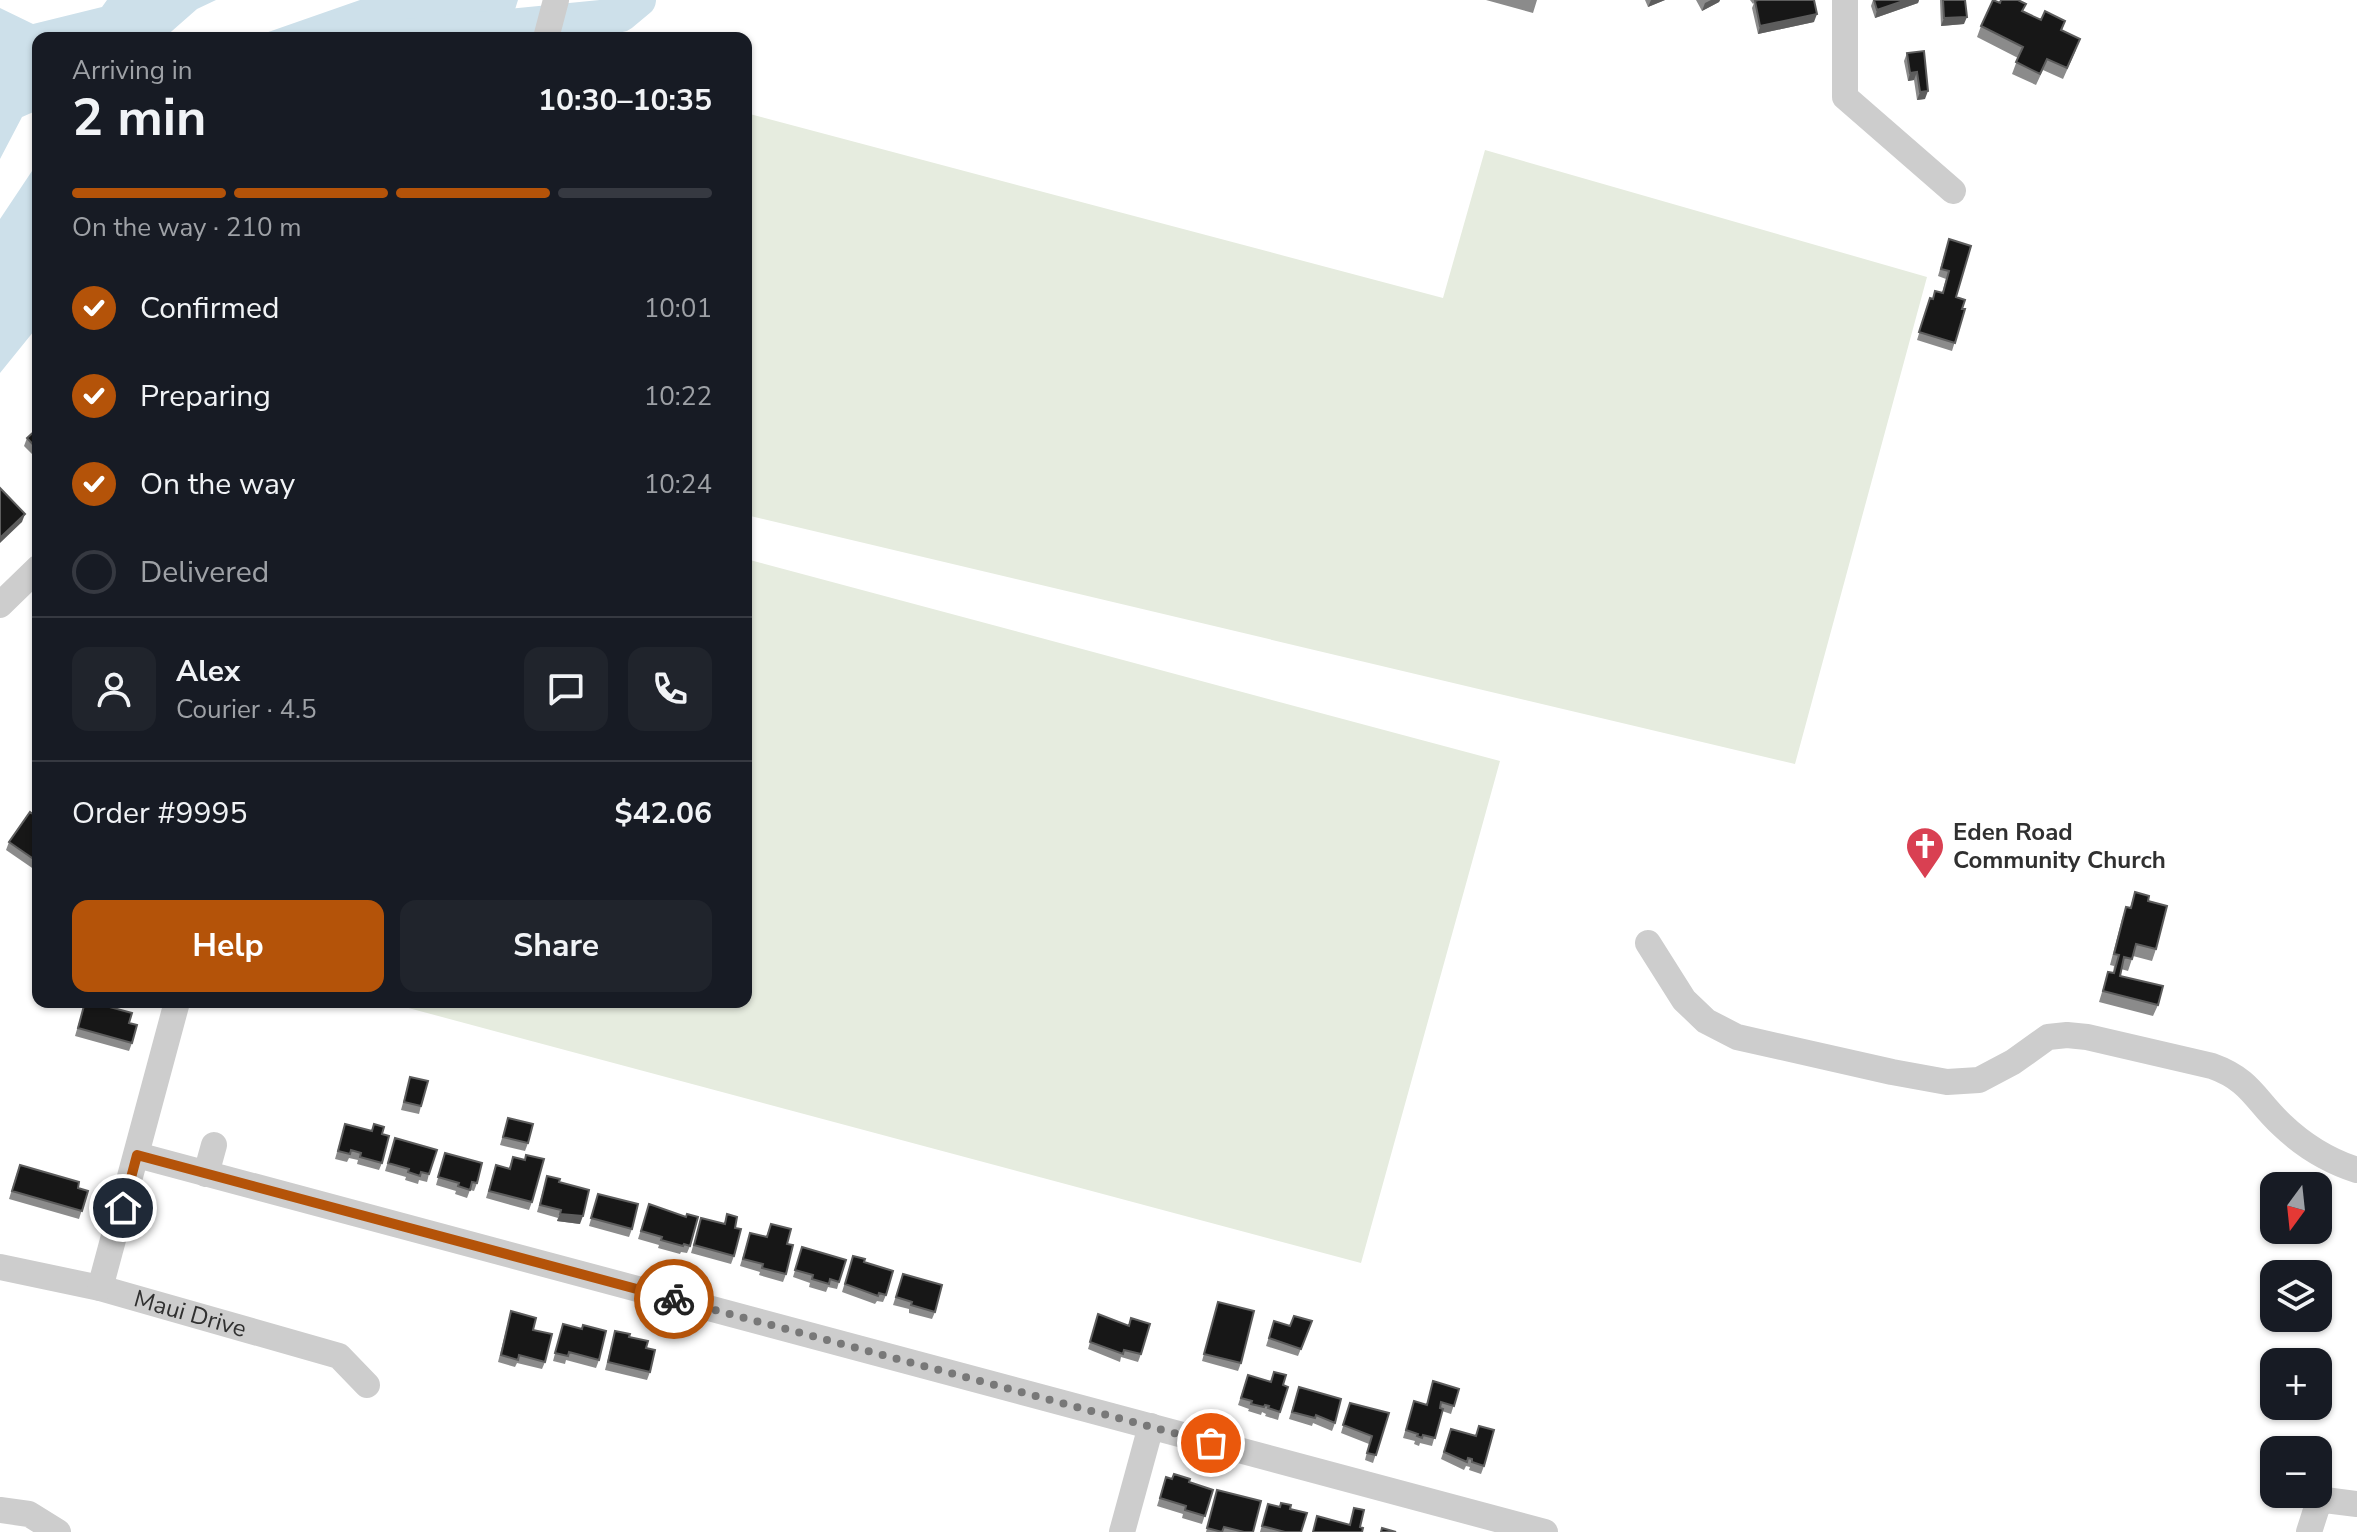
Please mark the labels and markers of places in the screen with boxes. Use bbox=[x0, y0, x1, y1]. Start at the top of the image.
place label: Eden Road Community Church bbox=[1953, 816, 2166, 876]
church icon: Eden Road Community Church bbox=[1904, 825, 1946, 880]
pin bbox=[89, 1174, 157, 1242]
pin bbox=[1177, 1409, 1245, 1477]

